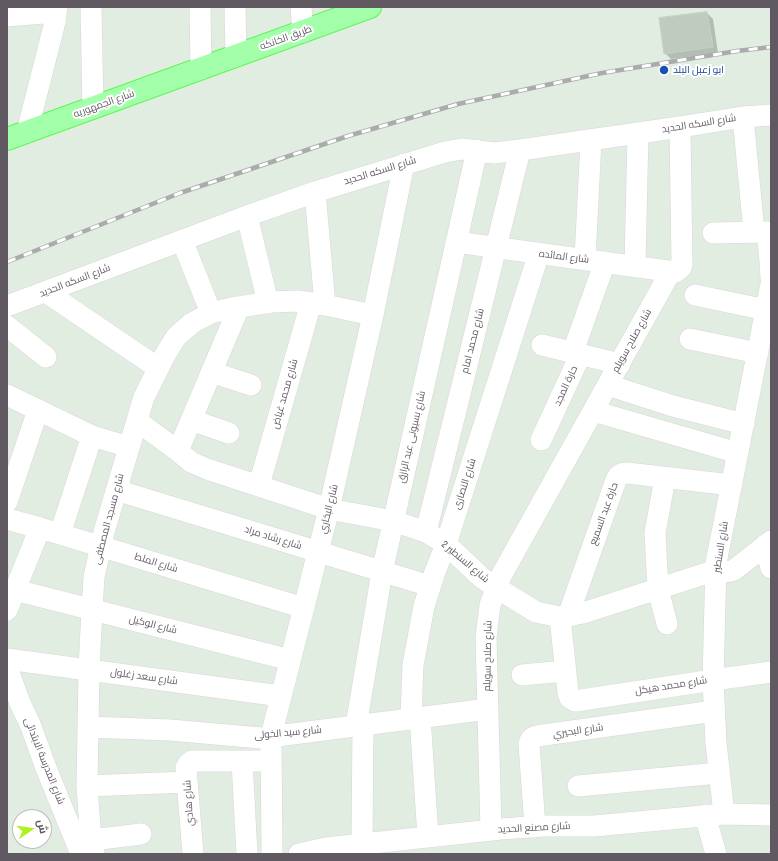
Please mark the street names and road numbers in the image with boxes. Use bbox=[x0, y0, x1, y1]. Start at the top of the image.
street label: طريق الخانكه bbox=[258, 23, 314, 53]
street label: شارع الجمهوريه bbox=[72, 87, 136, 121]
street label: شارع السكه الحديد bbox=[661, 112, 737, 136]
street label: شارع السكه الحديد bbox=[342, 154, 418, 188]
street label: شارع المائده bbox=[538, 248, 590, 266]
street label: شارع السكه الحديد bbox=[38, 262, 112, 300]
street label: شارع محمد امام bbox=[459, 307, 487, 375]
street label: شارع صلاح سويلم bbox=[610, 307, 654, 375]
street label: شارع محمد غياض bbox=[269, 358, 301, 430]
street label: حارة المجد bbox=[552, 364, 580, 408]
street label: شارع بسيونى عبد الرازق bbox=[396, 390, 428, 484]
street label: شارع النصارى bbox=[451, 457, 479, 511]
street label: شارع مسجد المصطفى bbox=[91, 472, 127, 566]
street label: حارة عبد السميع bbox=[587, 481, 621, 547]
street label: شارع البخاري bbox=[317, 483, 341, 535]
street label: شارع السنطير bbox=[711, 520, 731, 574]
street label: شارع رشاد مراد bbox=[243, 524, 303, 552]
street label: شارع السنطير 2 bbox=[439, 538, 491, 586]
street label: شارع الملط bbox=[133, 551, 179, 575]
street label: شارع الوكيل bbox=[128, 613, 178, 637]
street label: شارع صلاح سويلم bbox=[481, 620, 495, 692]
street label: شارع سعد زغلول bbox=[110, 666, 178, 688]
street label: شارع محمد هيكل bbox=[634, 674, 708, 698]
street label: شارع المدرسة الابتدائى bbox=[21, 716, 67, 806]
street label: شارع البحيري bbox=[552, 722, 604, 740]
street label: شارع سيد الخولى bbox=[254, 724, 322, 742]
street label: شارع هادي bbox=[181, 779, 197, 827]
street label: شارع مصنع الحديد bbox=[497, 820, 571, 836]

